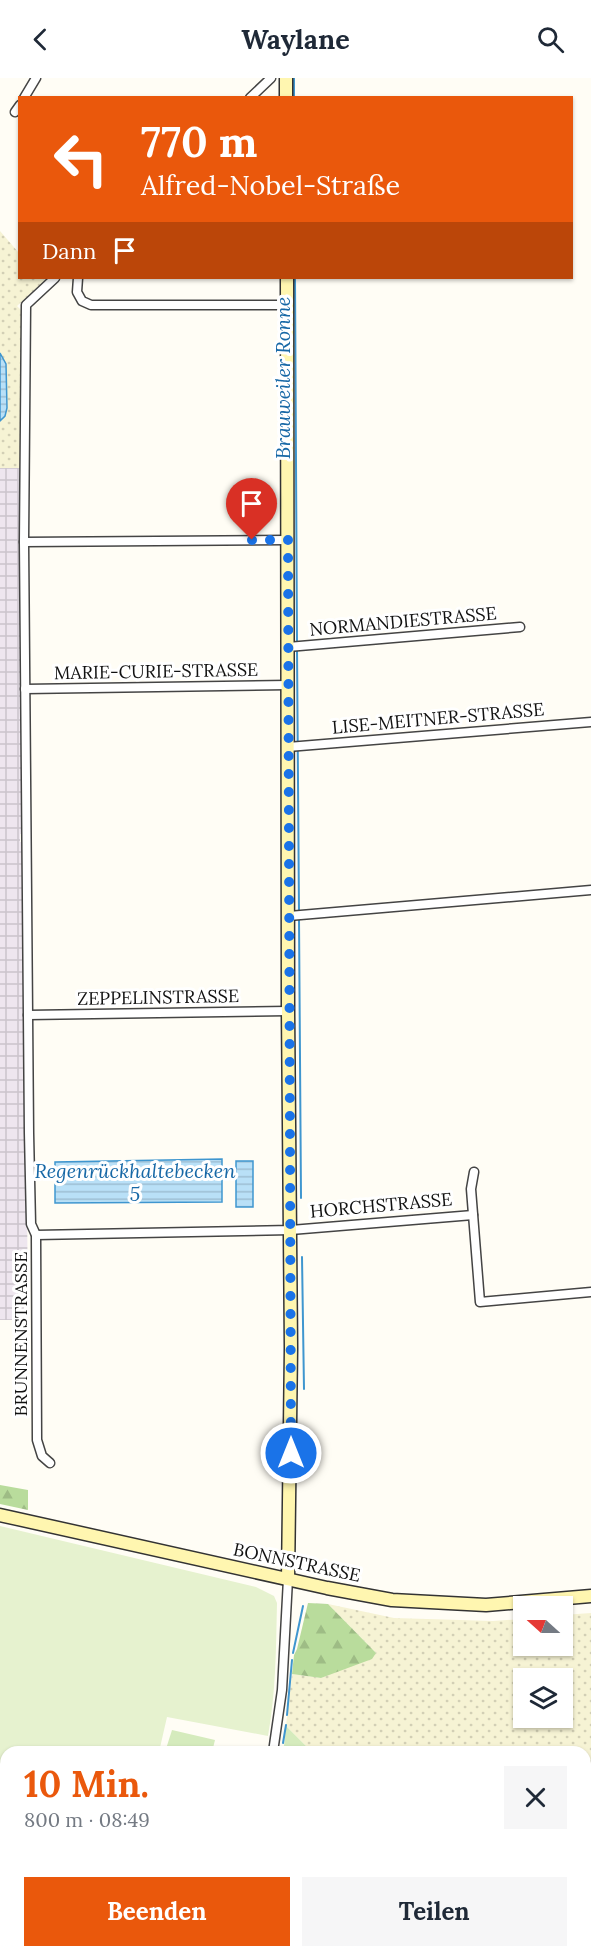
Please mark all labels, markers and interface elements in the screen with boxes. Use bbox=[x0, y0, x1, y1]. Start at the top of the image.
text: Waylane bbox=[241, 22, 350, 56]
icon: back bbox=[24, 23, 57, 56]
icon: search bbox=[534, 23, 567, 56]
text: 770 m bbox=[141, 115, 257, 169]
icon: left bbox=[42, 120, 120, 198]
text: Alfred-Nobel-Straße bbox=[141, 168, 400, 202]
icon: arrive bbox=[108, 234, 141, 267]
text: Dann bbox=[42, 237, 96, 265]
water label: Brauweiler Ronne bbox=[270, 297, 295, 459]
pin bbox=[226, 478, 277, 540]
icon: arrive bbox=[235, 487, 268, 520]
street label: NORMANDIESTRASSE bbox=[308, 601, 498, 641]
street label: MARIE-CURIE-STRASSE bbox=[54, 658, 258, 684]
street label: LISE-MEITNER-STRASSE bbox=[331, 697, 545, 739]
street label: ZEPPELINSTRASSE bbox=[77, 984, 239, 1010]
water label: Regenrückhaltebecken 5 bbox=[34, 1158, 236, 1206]
street label: HORCHSTRASSE bbox=[309, 1187, 453, 1223]
street label: BRUNNENSTRASSE bbox=[9, 1252, 32, 1416]
position arrow bbox=[259, 1421, 323, 1485]
street label: BONNSTRASSE bbox=[231, 1537, 363, 1587]
north arrow bbox=[513, 1596, 573, 1656]
map controls bbox=[513, 1596, 573, 1728]
button: layers bbox=[513, 1668, 573, 1728]
text: 10 Min. bbox=[24, 1761, 149, 1807]
button: close bbox=[504, 1766, 567, 1829]
text: 800 m · 08:49 bbox=[24, 1807, 150, 1832]
button: Beenden bbox=[24, 1877, 290, 1946]
button: Teilen bbox=[302, 1877, 567, 1946]

